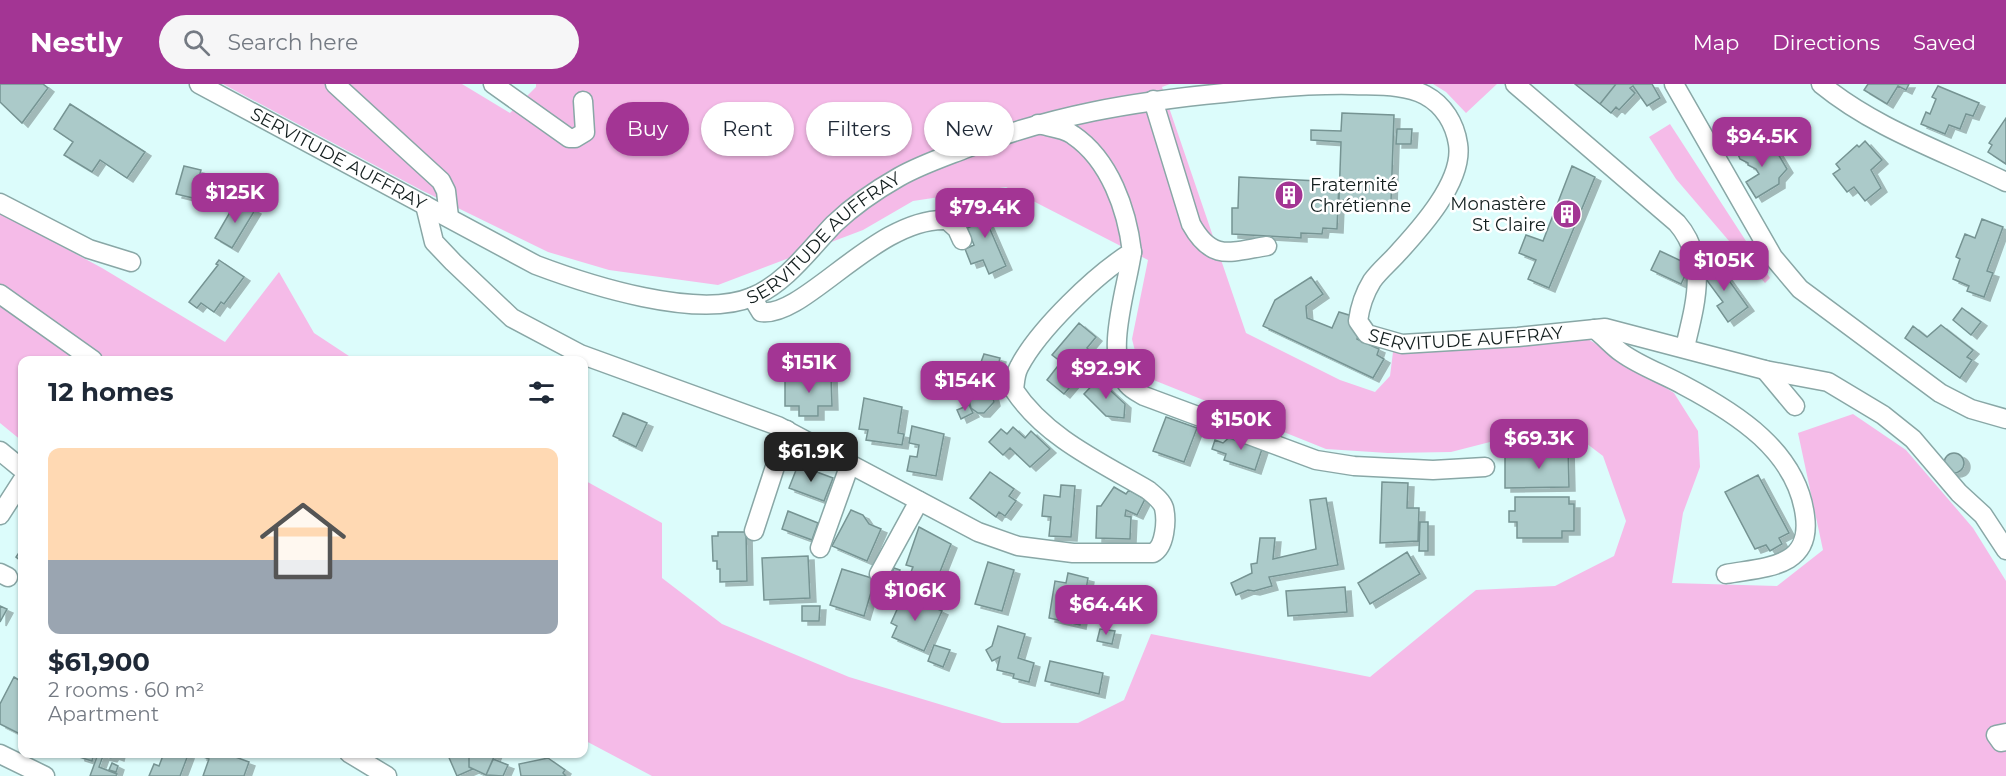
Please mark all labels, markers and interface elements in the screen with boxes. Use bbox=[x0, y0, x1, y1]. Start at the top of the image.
search box bbox=[159, 15, 579, 69]
text: Nestly bbox=[30, 25, 123, 59]
icon: search bbox=[180, 26, 213, 59]
text: Search here bbox=[228, 29, 358, 56]
text: Map bbox=[1693, 30, 1739, 55]
text: Directions bbox=[1772, 30, 1880, 55]
text: Saved bbox=[1913, 30, 1976, 55]
chip: Buy bbox=[606, 102, 689, 156]
chip: Rent bbox=[701, 102, 794, 156]
chip: Filters bbox=[806, 102, 912, 156]
chip: New bbox=[924, 102, 1014, 156]
street label: SERVITUDE AUFFRAY bbox=[247, 103, 430, 215]
pin: $94.5K bbox=[1713, 117, 1811, 168]
text: $94.5K bbox=[1726, 124, 1798, 148]
street label: SERVITUDE AUFFRAY bbox=[743, 167, 905, 309]
pin: $125K bbox=[193, 173, 277, 224]
place label: Fraternité Chrétienne bbox=[1310, 174, 1411, 217]
building icon: Fraternité Chrétienne bbox=[1273, 179, 1305, 211]
text: $125K bbox=[206, 180, 264, 204]
pin: $79.4K bbox=[936, 188, 1034, 239]
place label: Monastère St Claire bbox=[1450, 193, 1546, 236]
text: $79.4K bbox=[949, 195, 1021, 219]
building icon: Monastère St Claire bbox=[1551, 198, 1583, 230]
pin: $105K bbox=[1682, 241, 1766, 292]
text: $105K bbox=[1694, 248, 1754, 272]
street label: SERVITUDE AUFFRAY bbox=[1366, 321, 1565, 355]
pin: $151K bbox=[767, 343, 851, 394]
pin: $92.9K bbox=[1057, 349, 1155, 400]
text: $151K bbox=[782, 350, 836, 374]
text: $92.9K bbox=[1071, 356, 1141, 380]
pin: $154K bbox=[923, 361, 1007, 412]
text: $154K bbox=[935, 368, 995, 392]
text: 12 homes bbox=[48, 376, 174, 408]
icon: filters bbox=[525, 376, 558, 409]
pin: $150K bbox=[1199, 400, 1283, 451]
text: $150K bbox=[1211, 407, 1271, 431]
pin: $69.3K bbox=[1490, 419, 1588, 470]
text: $69.3K bbox=[1504, 426, 1574, 450]
pin: $61.9K bbox=[762, 432, 860, 483]
text: $61.9K bbox=[778, 439, 844, 463]
icon: home bbox=[249, 487, 357, 595]
pin: $106K bbox=[873, 571, 957, 622]
text: $106K bbox=[884, 578, 946, 602]
pin: $64.4K bbox=[1057, 585, 1155, 636]
text: $64.4K bbox=[1069, 592, 1143, 616]
text: $61,900 bbox=[48, 646, 150, 678]
text: 2 rooms · 60 m² bbox=[48, 678, 204, 702]
text: Apartment bbox=[48, 702, 159, 726]

